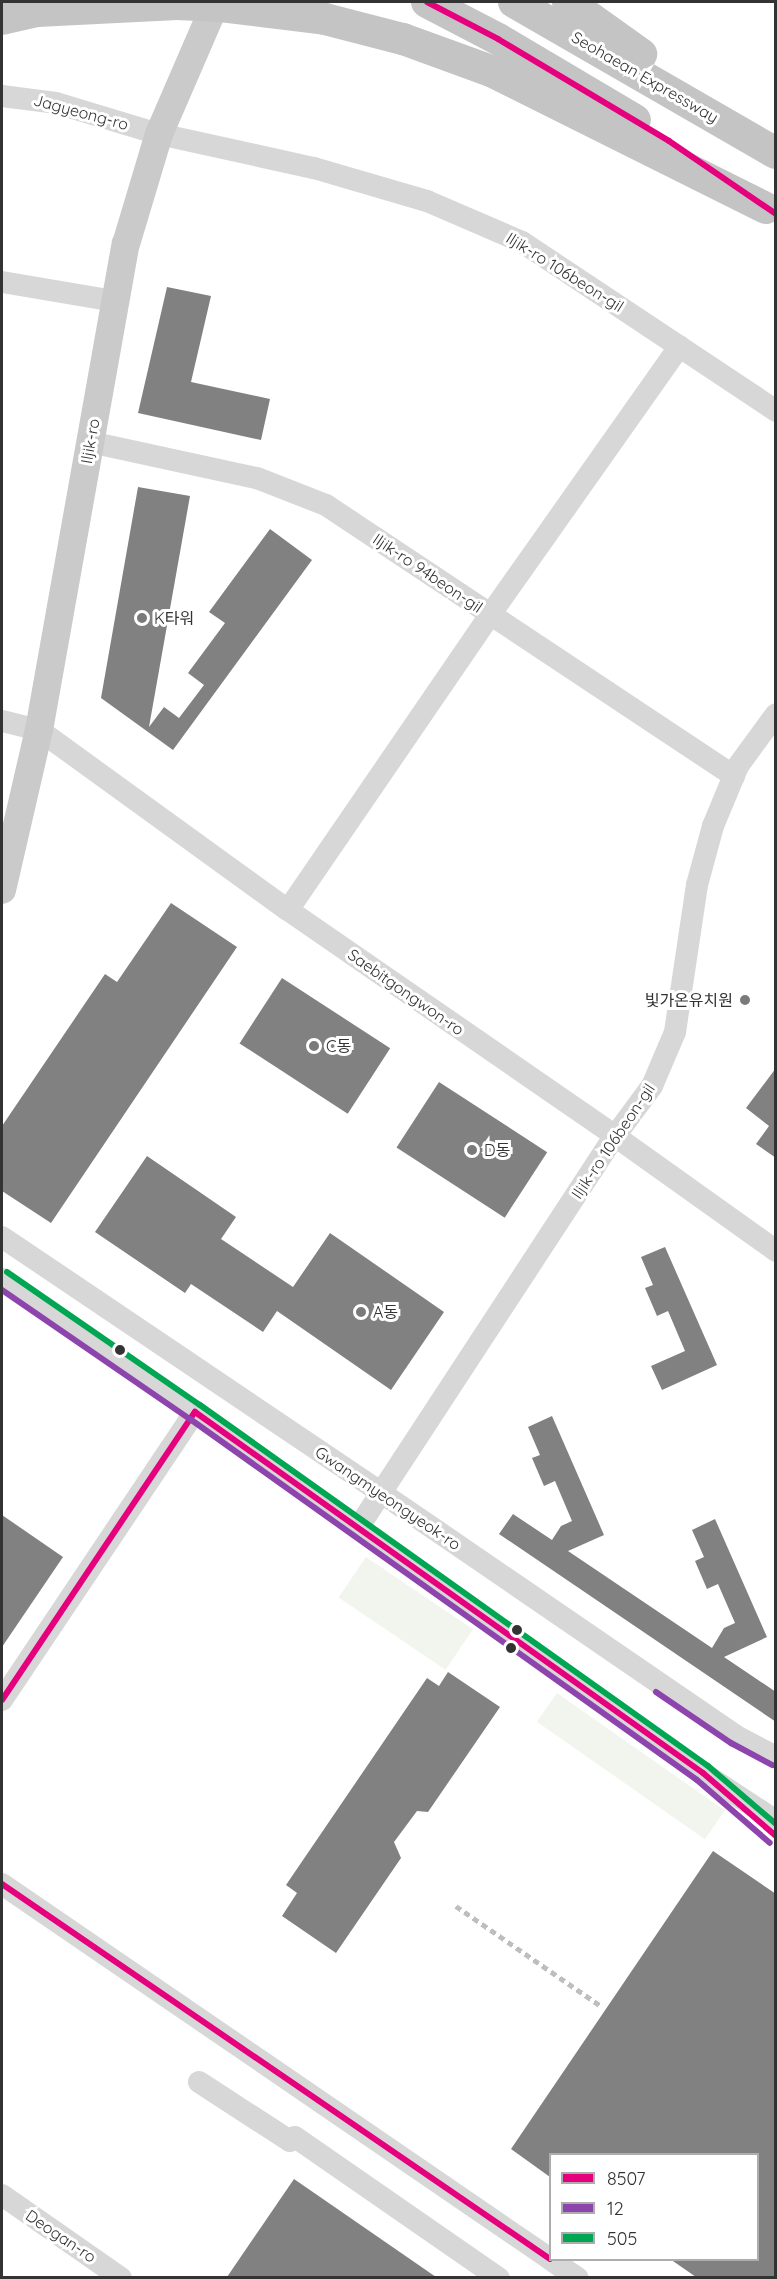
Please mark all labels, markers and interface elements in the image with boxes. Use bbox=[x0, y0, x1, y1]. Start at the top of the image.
street label: Seohaean Expressway bbox=[568, 27, 722, 127]
street label: Jagyeong-ro bbox=[31, 90, 131, 134]
street label: Iljik-ro 106beon-gil bbox=[503, 228, 627, 316]
street label: Iljik-ro bbox=[77, 417, 103, 465]
street label: Iljik-ro 94beon-gil bbox=[370, 529, 486, 617]
place label: K타워 bbox=[154, 608, 194, 628]
marker: K타워 bbox=[135, 611, 149, 625]
street label: Saebitgongwon-ro bbox=[344, 945, 468, 1039]
place label: 빛가온유치원 bbox=[645, 990, 733, 1010]
marker: 빛가온유치원 bbox=[738, 993, 752, 1007]
place label: C동 bbox=[326, 1036, 351, 1056]
marker: C동 bbox=[307, 1039, 321, 1053]
street label: Iljik-ro 106beon-gil bbox=[567, 1080, 659, 1202]
place label: D동 bbox=[484, 1140, 510, 1160]
marker: D동 bbox=[465, 1143, 479, 1157]
place label: A동 bbox=[373, 1302, 398, 1322]
marker: A동 bbox=[354, 1305, 368, 1319]
unlabelled marker bbox=[114, 1344, 126, 1356]
street label: Gwangmyeongyeok-ro bbox=[312, 1442, 464, 1554]
unlabelled marker bbox=[511, 1624, 523, 1636]
unlabelled marker bbox=[505, 1642, 517, 1654]
legend bbox=[549, 2153, 759, 2261]
text: 8507 bbox=[607, 2167, 645, 2190]
text: 12 bbox=[607, 2197, 624, 2220]
street label: Deogan-ro bbox=[22, 2205, 100, 2267]
text: 505 bbox=[607, 2227, 637, 2250]

